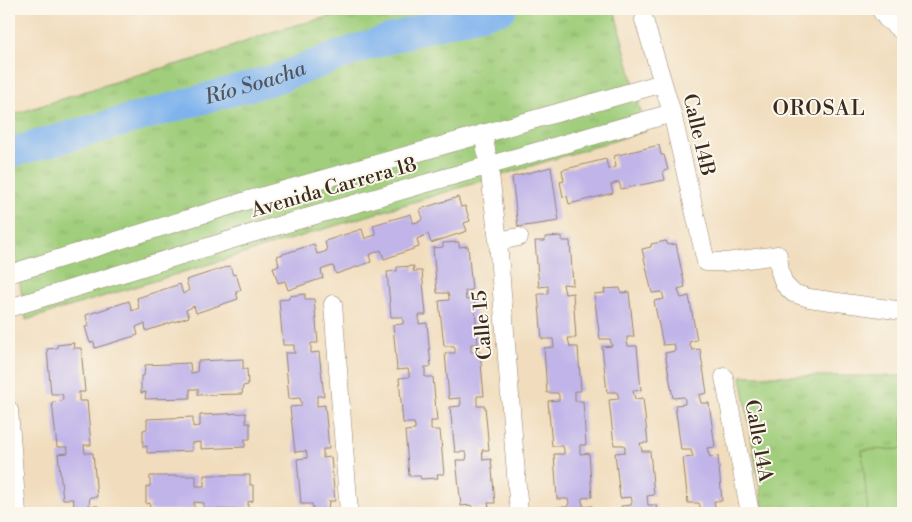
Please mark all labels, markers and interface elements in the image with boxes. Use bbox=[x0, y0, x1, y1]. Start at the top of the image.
water label: Río Soacha bbox=[201, 56, 310, 111]
street label: Calle 14B bbox=[676, 91, 720, 179]
district label: OROSAL bbox=[772, 96, 866, 122]
street label: Avenida Carrera 18 bbox=[247, 152, 420, 224]
street label: Calle 15 bbox=[468, 289, 498, 361]
street label: Calle 14A bbox=[738, 398, 778, 485]

